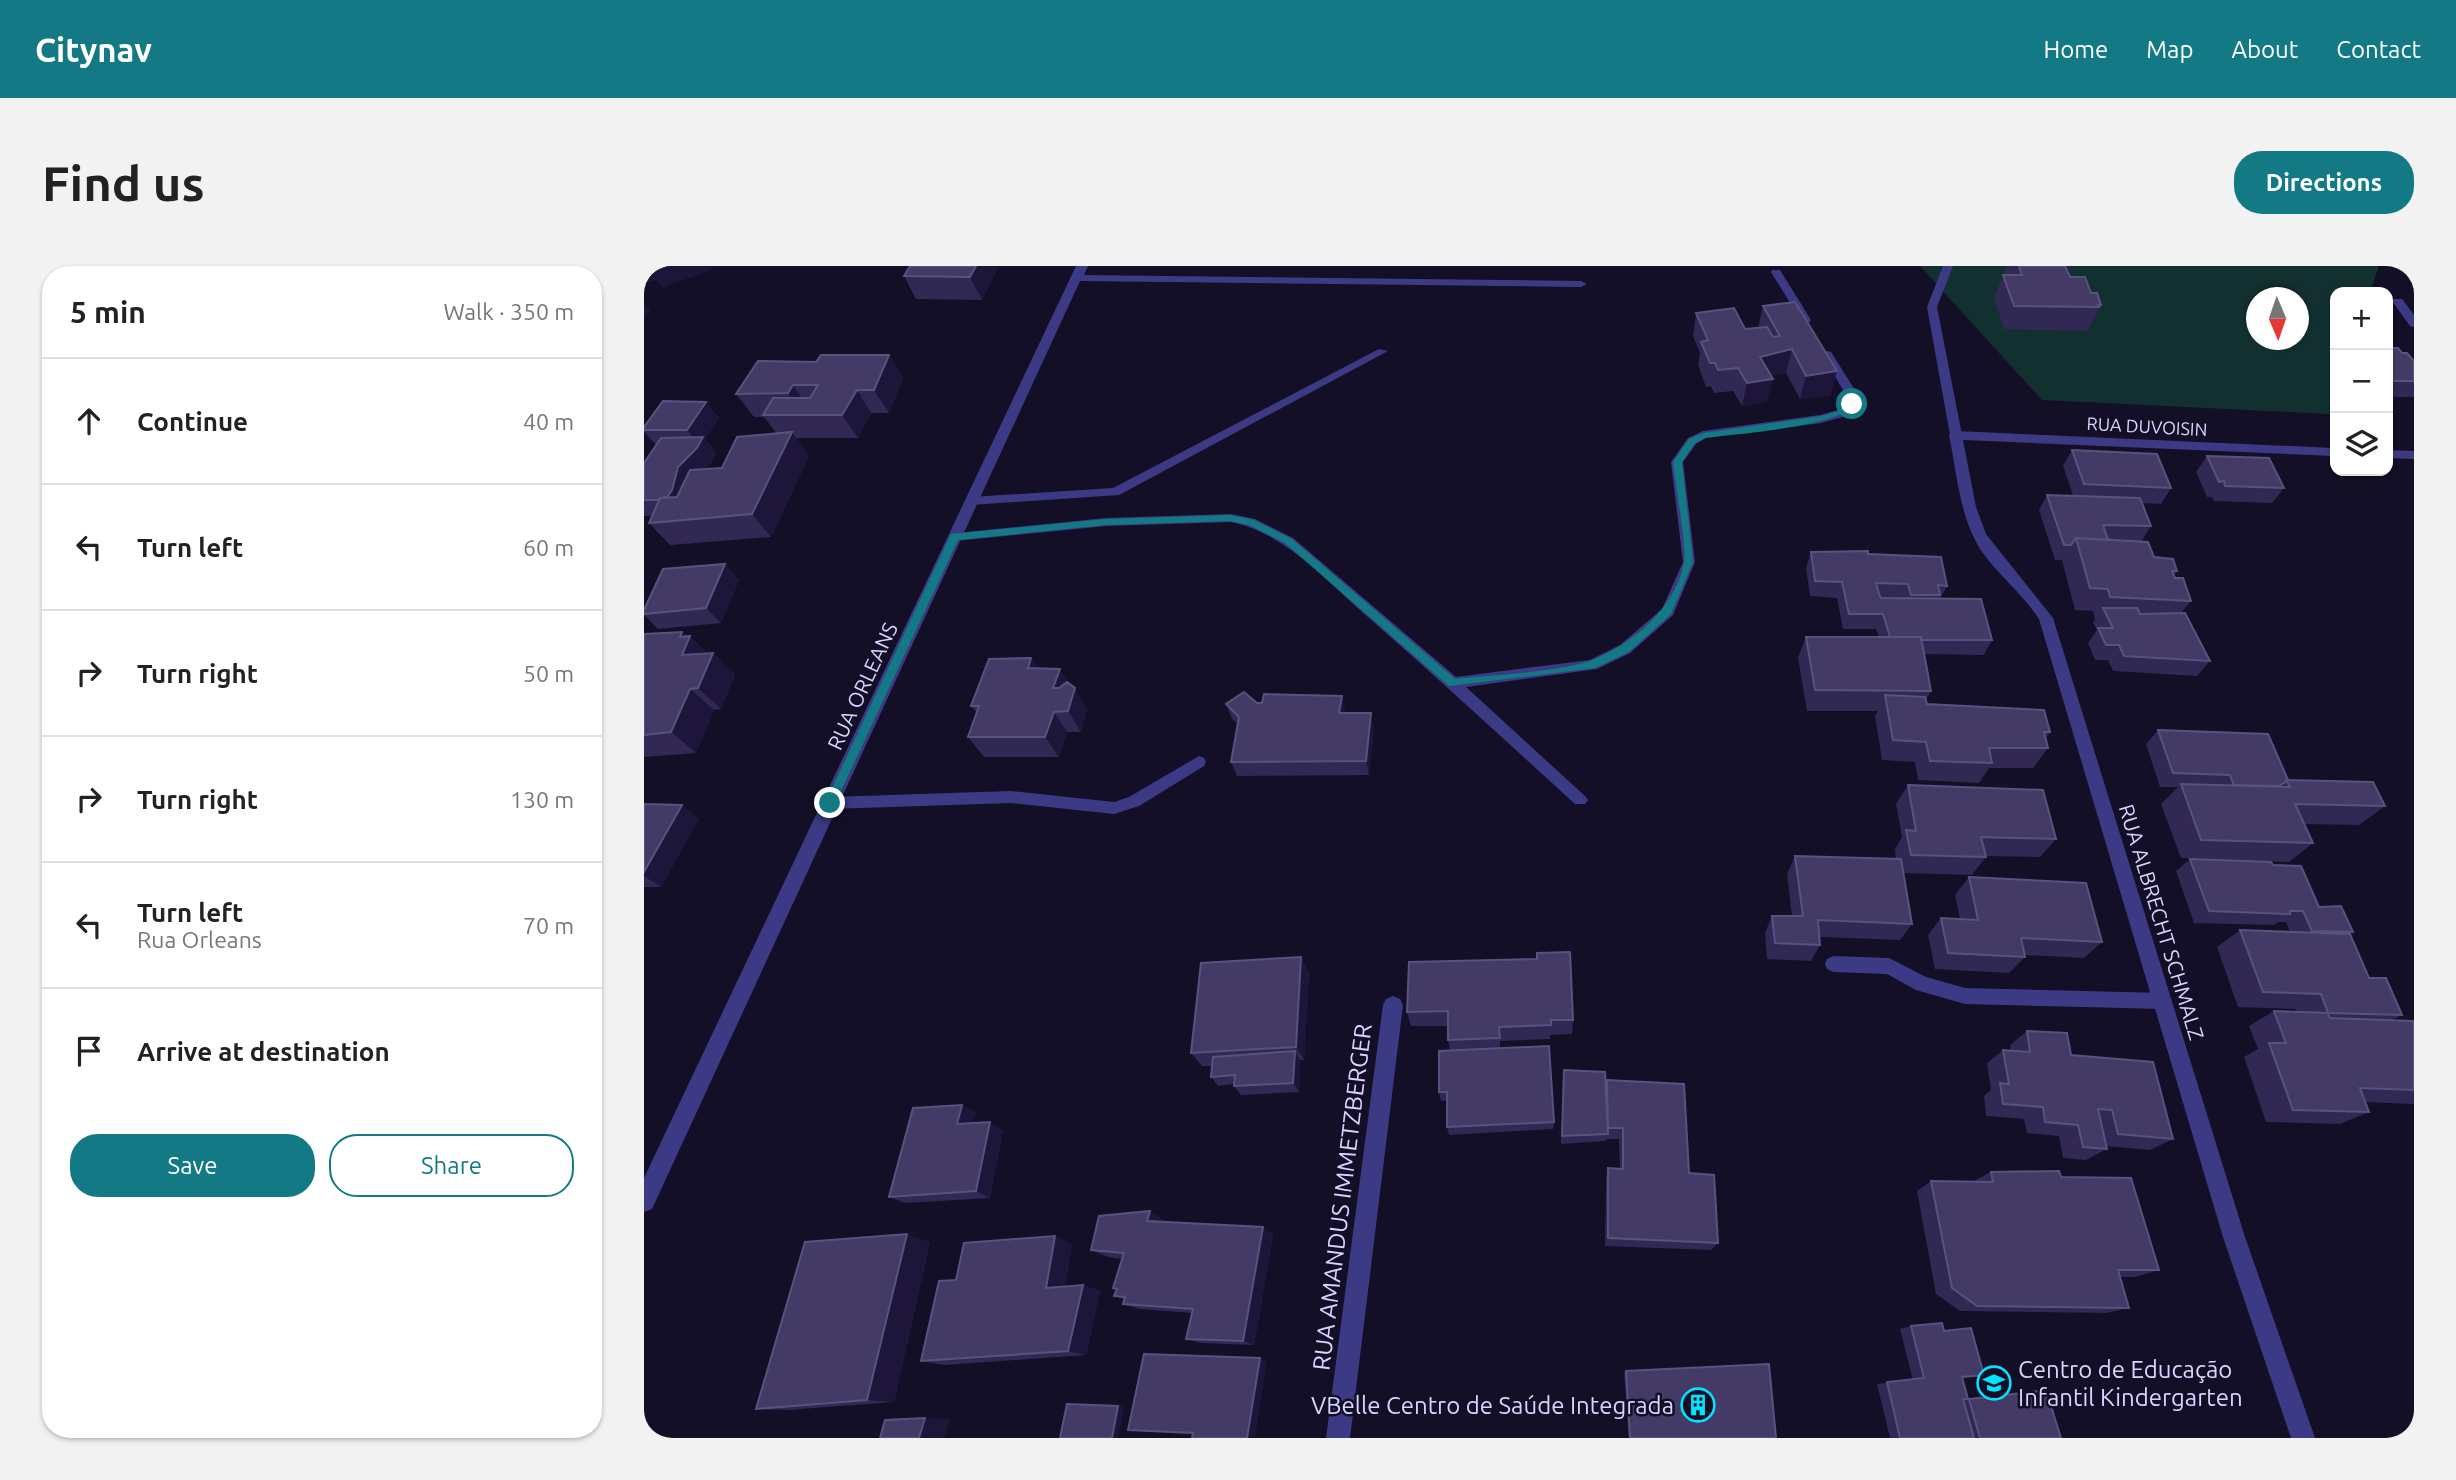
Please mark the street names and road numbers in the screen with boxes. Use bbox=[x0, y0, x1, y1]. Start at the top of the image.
street label: RUA DUVOISIN bbox=[2086, 413, 2208, 439]
street label: RUA ORLEANS bbox=[822, 619, 902, 753]
street label: RUA ALBRECHT SCHMALZ bbox=[2115, 801, 2209, 1043]
street label: RUA AMANDUS IMMETZBERGER bbox=[1307, 1022, 1377, 1372]

